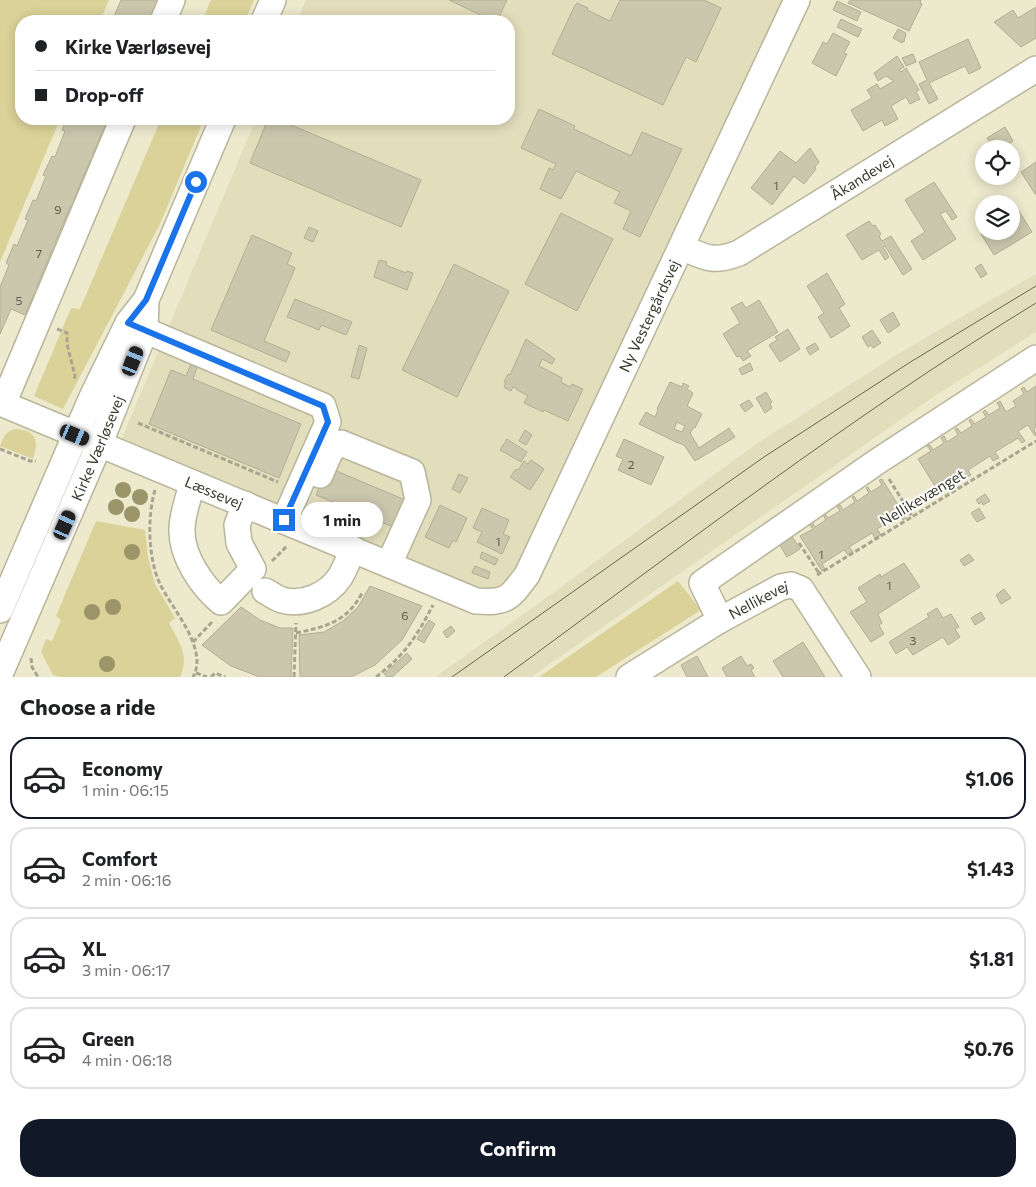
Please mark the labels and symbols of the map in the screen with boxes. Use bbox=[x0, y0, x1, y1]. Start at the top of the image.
street label: Åkandevej bbox=[826, 151, 896, 203]
route start bbox=[185, 171, 207, 193]
house number: 1 bbox=[773, 178, 779, 192]
house number: 9 bbox=[54, 202, 62, 216]
house number: 7 bbox=[36, 246, 42, 260]
street label: Ny Vestergårdsvej bbox=[615, 257, 683, 375]
house number: 5 bbox=[16, 293, 23, 307]
car bbox=[120, 344, 145, 378]
street label: Kirke Værløsevej bbox=[67, 393, 127, 503]
car bbox=[58, 422, 91, 448]
house number: 2 bbox=[628, 457, 635, 471]
street label: Nellikevænget bbox=[876, 464, 968, 530]
street label: Læssevej bbox=[182, 472, 246, 512]
callout: 1 min bbox=[302, 502, 384, 538]
car bbox=[52, 508, 77, 542]
route end bbox=[273, 509, 295, 531]
house number: 1 bbox=[495, 534, 501, 548]
house number: 1 bbox=[818, 547, 824, 561]
street label: Nellikevej bbox=[725, 577, 790, 623]
house number: 1 bbox=[886, 578, 892, 592]
house number: 6 bbox=[401, 608, 409, 622]
house number: 3 bbox=[910, 633, 917, 647]

